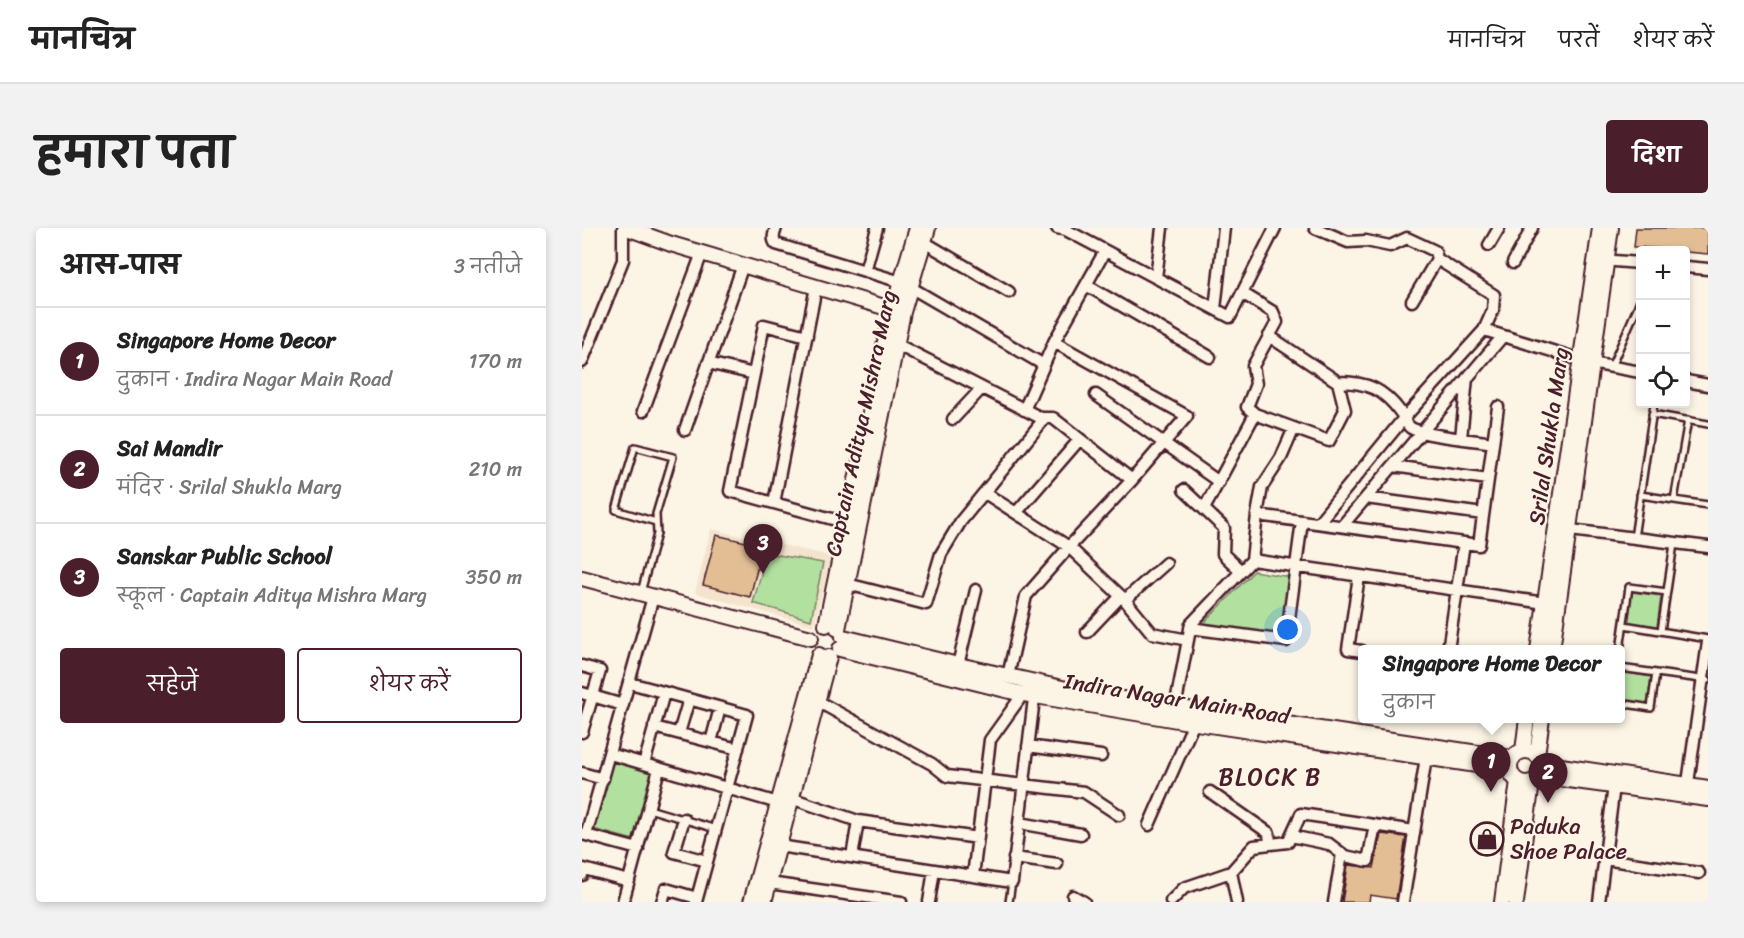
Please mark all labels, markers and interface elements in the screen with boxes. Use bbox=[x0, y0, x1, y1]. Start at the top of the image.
text: मानचित्र bbox=[30, 15, 134, 64]
text: मानचित्र bbox=[1448, 21, 1525, 59]
text: परतें bbox=[1558, 21, 1599, 59]
text: शेयर करें bbox=[1632, 21, 1714, 59]
text: हमारा पता bbox=[36, 116, 234, 190]
button: दिशा bbox=[1606, 120, 1708, 193]
text: आस-पास bbox=[60, 242, 180, 288]
map controls bbox=[1636, 246, 1690, 408]
button: + bbox=[1636, 246, 1690, 300]
text: 3 नतीजे bbox=[454, 249, 522, 284]
street label: Captain Aditya Mishra Marg bbox=[813, 286, 908, 560]
button: − bbox=[1636, 300, 1690, 354]
text: Singapore Home Decor bbox=[117, 321, 335, 360]
text: 1 bbox=[75, 344, 84, 379]
text: 170 m bbox=[469, 344, 522, 379]
street label: Srilal Shukla Marg bbox=[1517, 345, 1580, 528]
button: locate bbox=[1636, 354, 1690, 408]
text: दुकान · Indira Nagar Main Road bbox=[117, 362, 392, 397]
text: Sai Mandir bbox=[117, 429, 222, 468]
text: 2 bbox=[74, 452, 85, 487]
text: 210 m bbox=[469, 452, 522, 487]
text: मंदिर · Srilal Shukla Marg bbox=[117, 470, 342, 505]
pin: 3 bbox=[744, 524, 783, 574]
text: Sanskar Public School bbox=[117, 537, 332, 576]
text: 3 bbox=[74, 560, 85, 595]
text: 350 m bbox=[466, 560, 522, 595]
text: स्कूल · Captain Aditya Mishra Marg bbox=[117, 578, 427, 613]
your location bbox=[1273, 615, 1302, 644]
text: Singapore Home Decor bbox=[1382, 644, 1601, 683]
popup bbox=[1358, 645, 1625, 723]
button: सहेजें bbox=[60, 648, 285, 723]
button: शेयर करें bbox=[297, 648, 522, 723]
street label: Indira Nagar Main Road bbox=[1060, 661, 1294, 736]
text: दुकान bbox=[1382, 685, 1435, 720]
pin: 1 bbox=[1472, 742, 1510, 792]
pin: 2 bbox=[1528, 754, 1568, 803]
district label: BLOCK B bbox=[1218, 756, 1322, 798]
place label: Paduka Shoe Palace bbox=[1510, 807, 1627, 871]
shop icon: Paduka Shoe Palace bbox=[1469, 821, 1505, 857]

